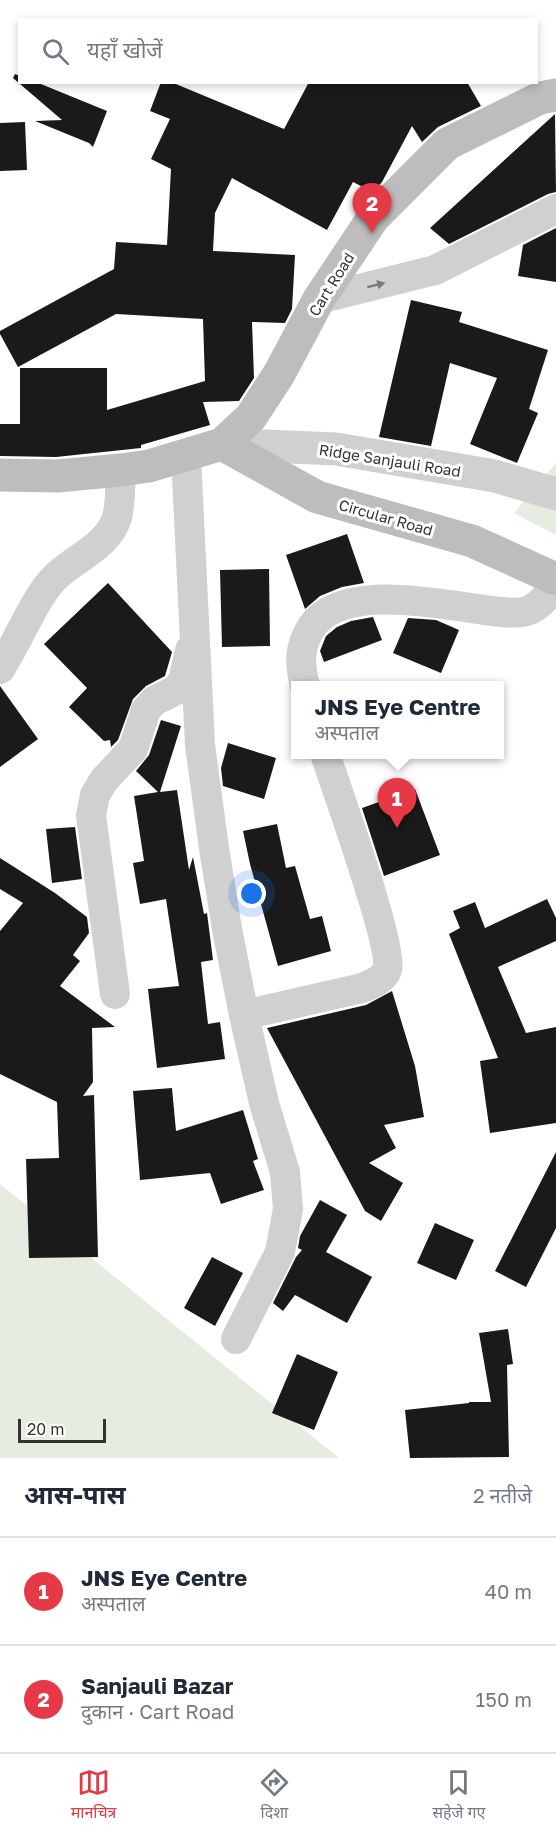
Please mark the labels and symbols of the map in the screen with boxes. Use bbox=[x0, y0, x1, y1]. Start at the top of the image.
pin: 2 bbox=[352, 184, 392, 233]
street label: Cart Road bbox=[304, 249, 358, 319]
one-way arrow bbox=[367, 280, 385, 290]
street label: Ridge Sanjauli Road bbox=[318, 440, 462, 480]
street label: Circular Road bbox=[337, 495, 435, 539]
pin: 1 bbox=[378, 778, 416, 828]
your location bbox=[237, 879, 266, 908]
scale bar bbox=[18, 1416, 106, 1444]

